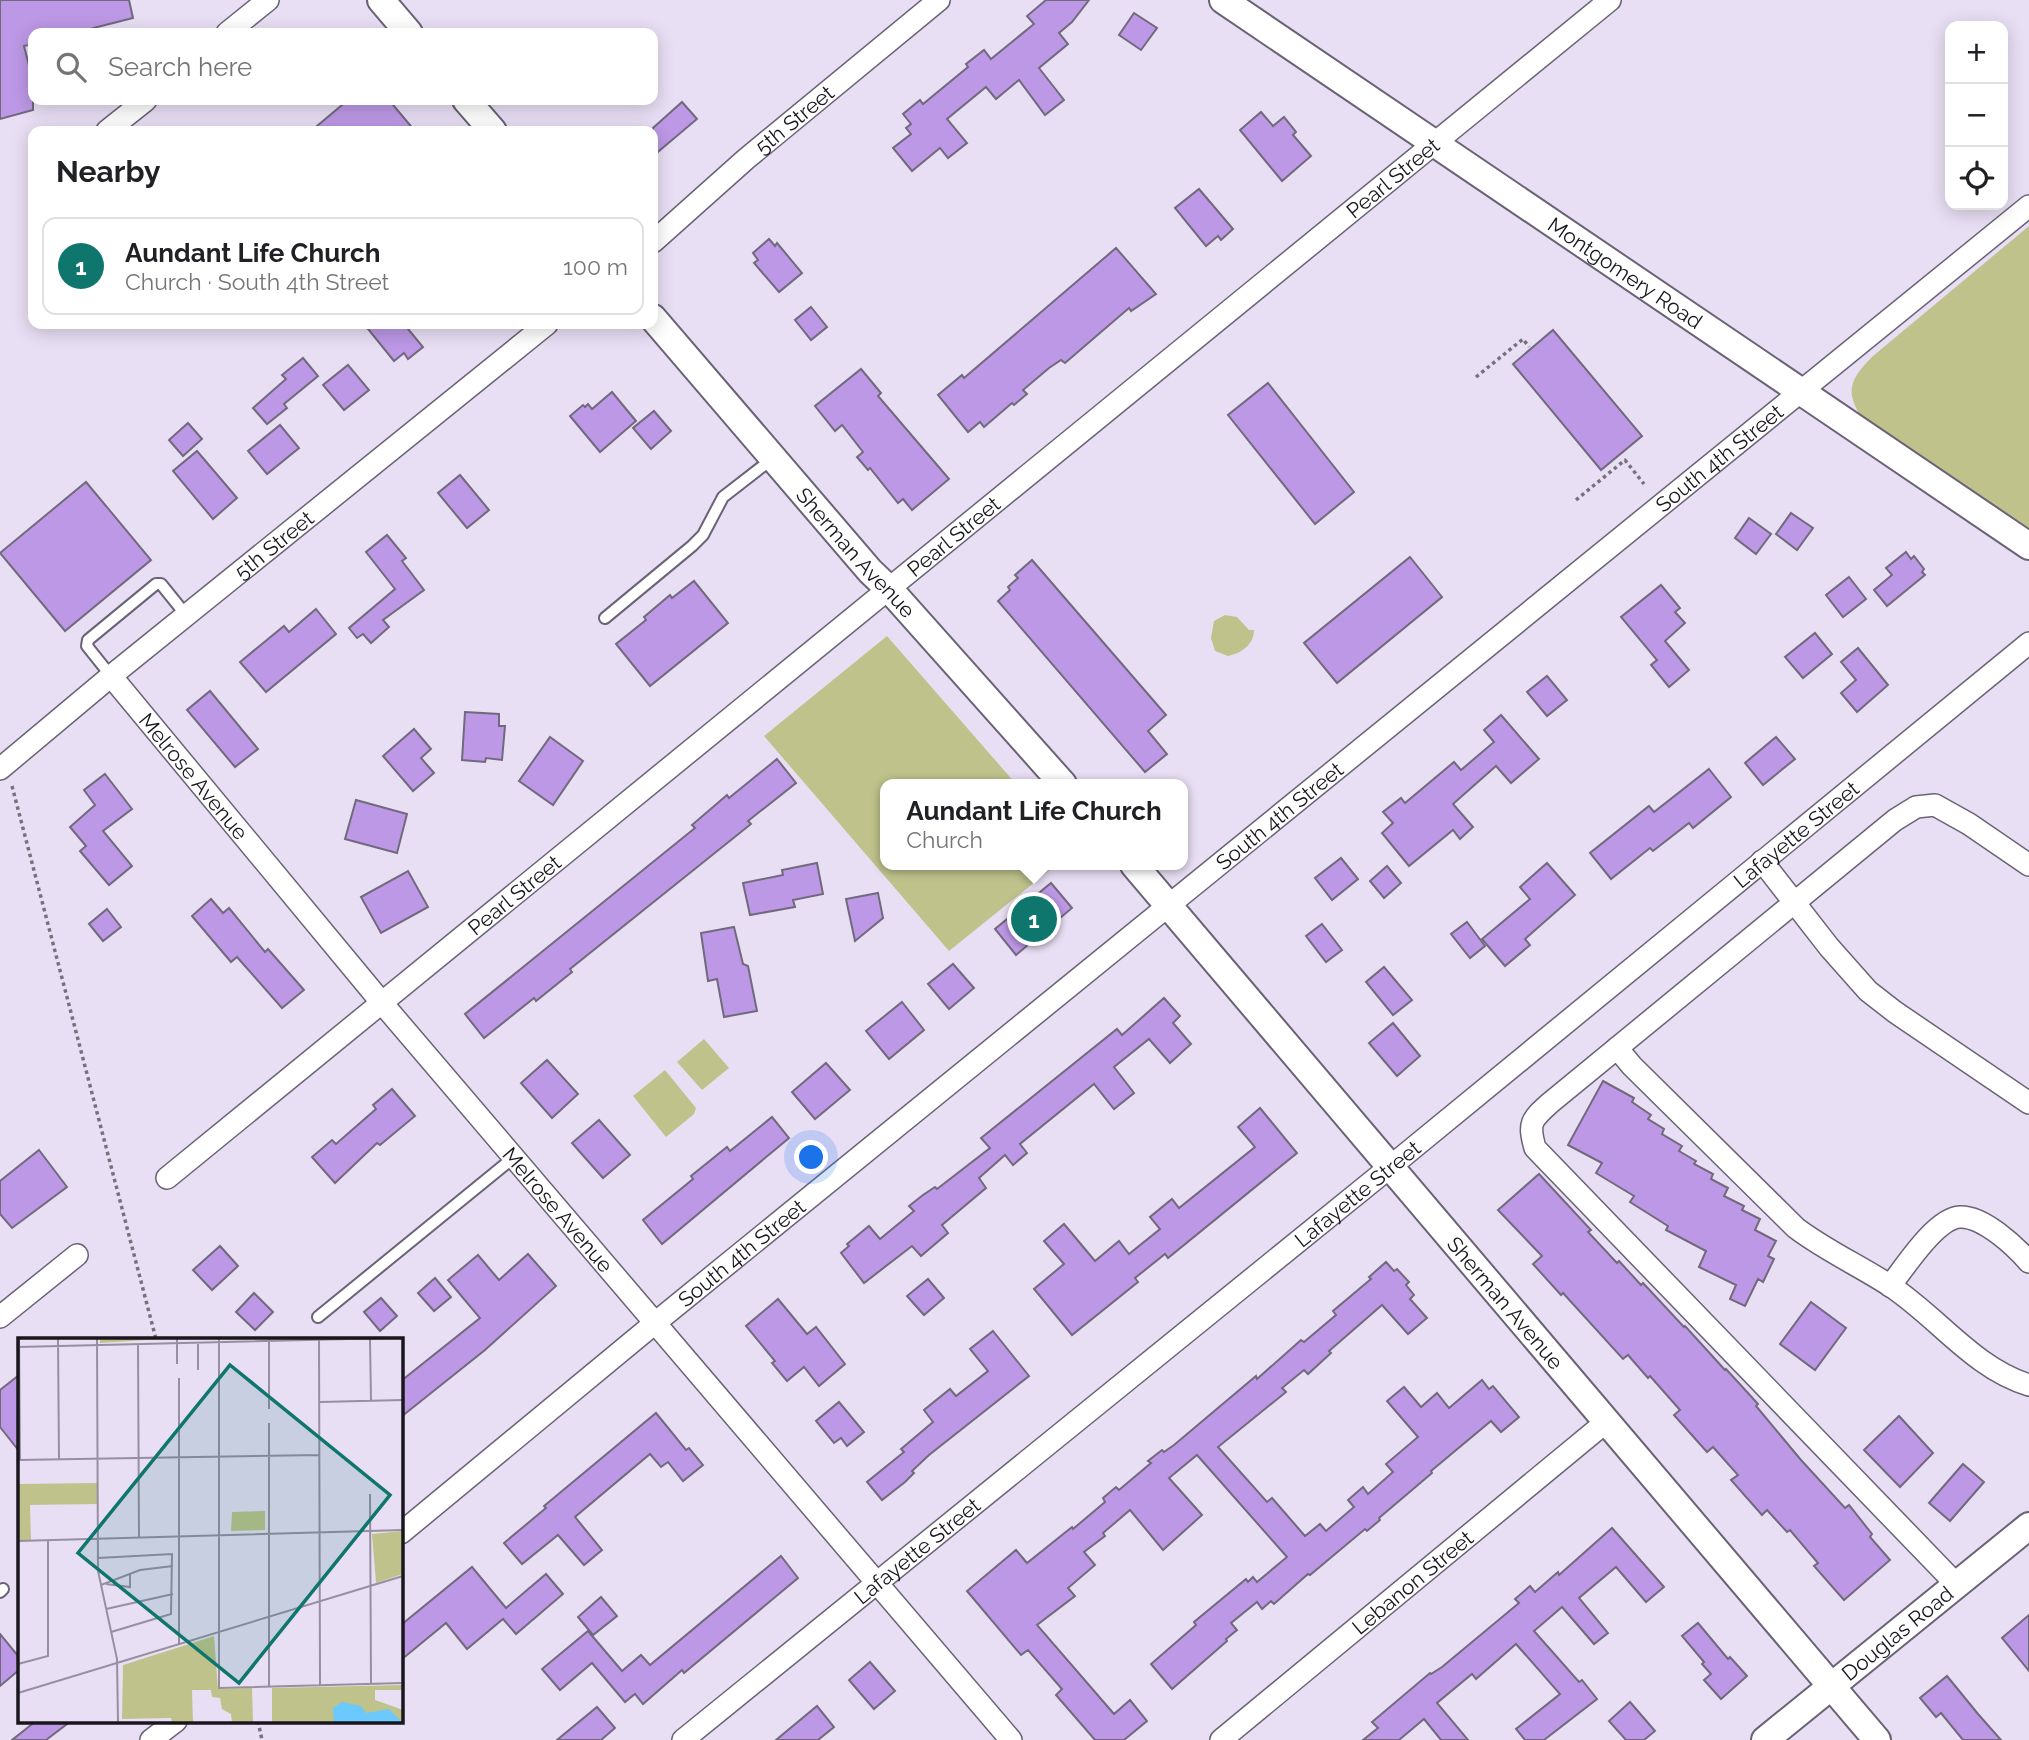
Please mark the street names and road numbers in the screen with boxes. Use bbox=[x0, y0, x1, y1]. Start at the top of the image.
street label: 5th Street bbox=[750, 80, 838, 159]
street label: Pearl Street bbox=[1341, 132, 1444, 223]
street label: Montgomery Road bbox=[1543, 212, 1707, 334]
street label: South 4th Street bbox=[1650, 399, 1788, 517]
street label: Sherman Avenue bbox=[791, 482, 921, 622]
street label: Pearl Street bbox=[902, 491, 1005, 581]
street label: 5th Street bbox=[229, 505, 318, 584]
street label: Melrose Avenue bbox=[134, 708, 254, 844]
street label: South 4th Street bbox=[1210, 756, 1348, 875]
street label: Lafayette Street bbox=[1728, 775, 1864, 893]
street label: Pearl Street bbox=[462, 849, 566, 940]
street label: Lafayette Street bbox=[1289, 1135, 1425, 1252]
street label: Melrose Avenue bbox=[498, 1142, 619, 1277]
street label: South 4th Street bbox=[673, 1194, 810, 1312]
street label: Sherman Avenue bbox=[1442, 1231, 1569, 1374]
street label: Lafayette Street bbox=[849, 1492, 985, 1609]
street label: Lebanon Street bbox=[1347, 1525, 1478, 1639]
street label: Douglas Road bbox=[1836, 1580, 1958, 1686]

